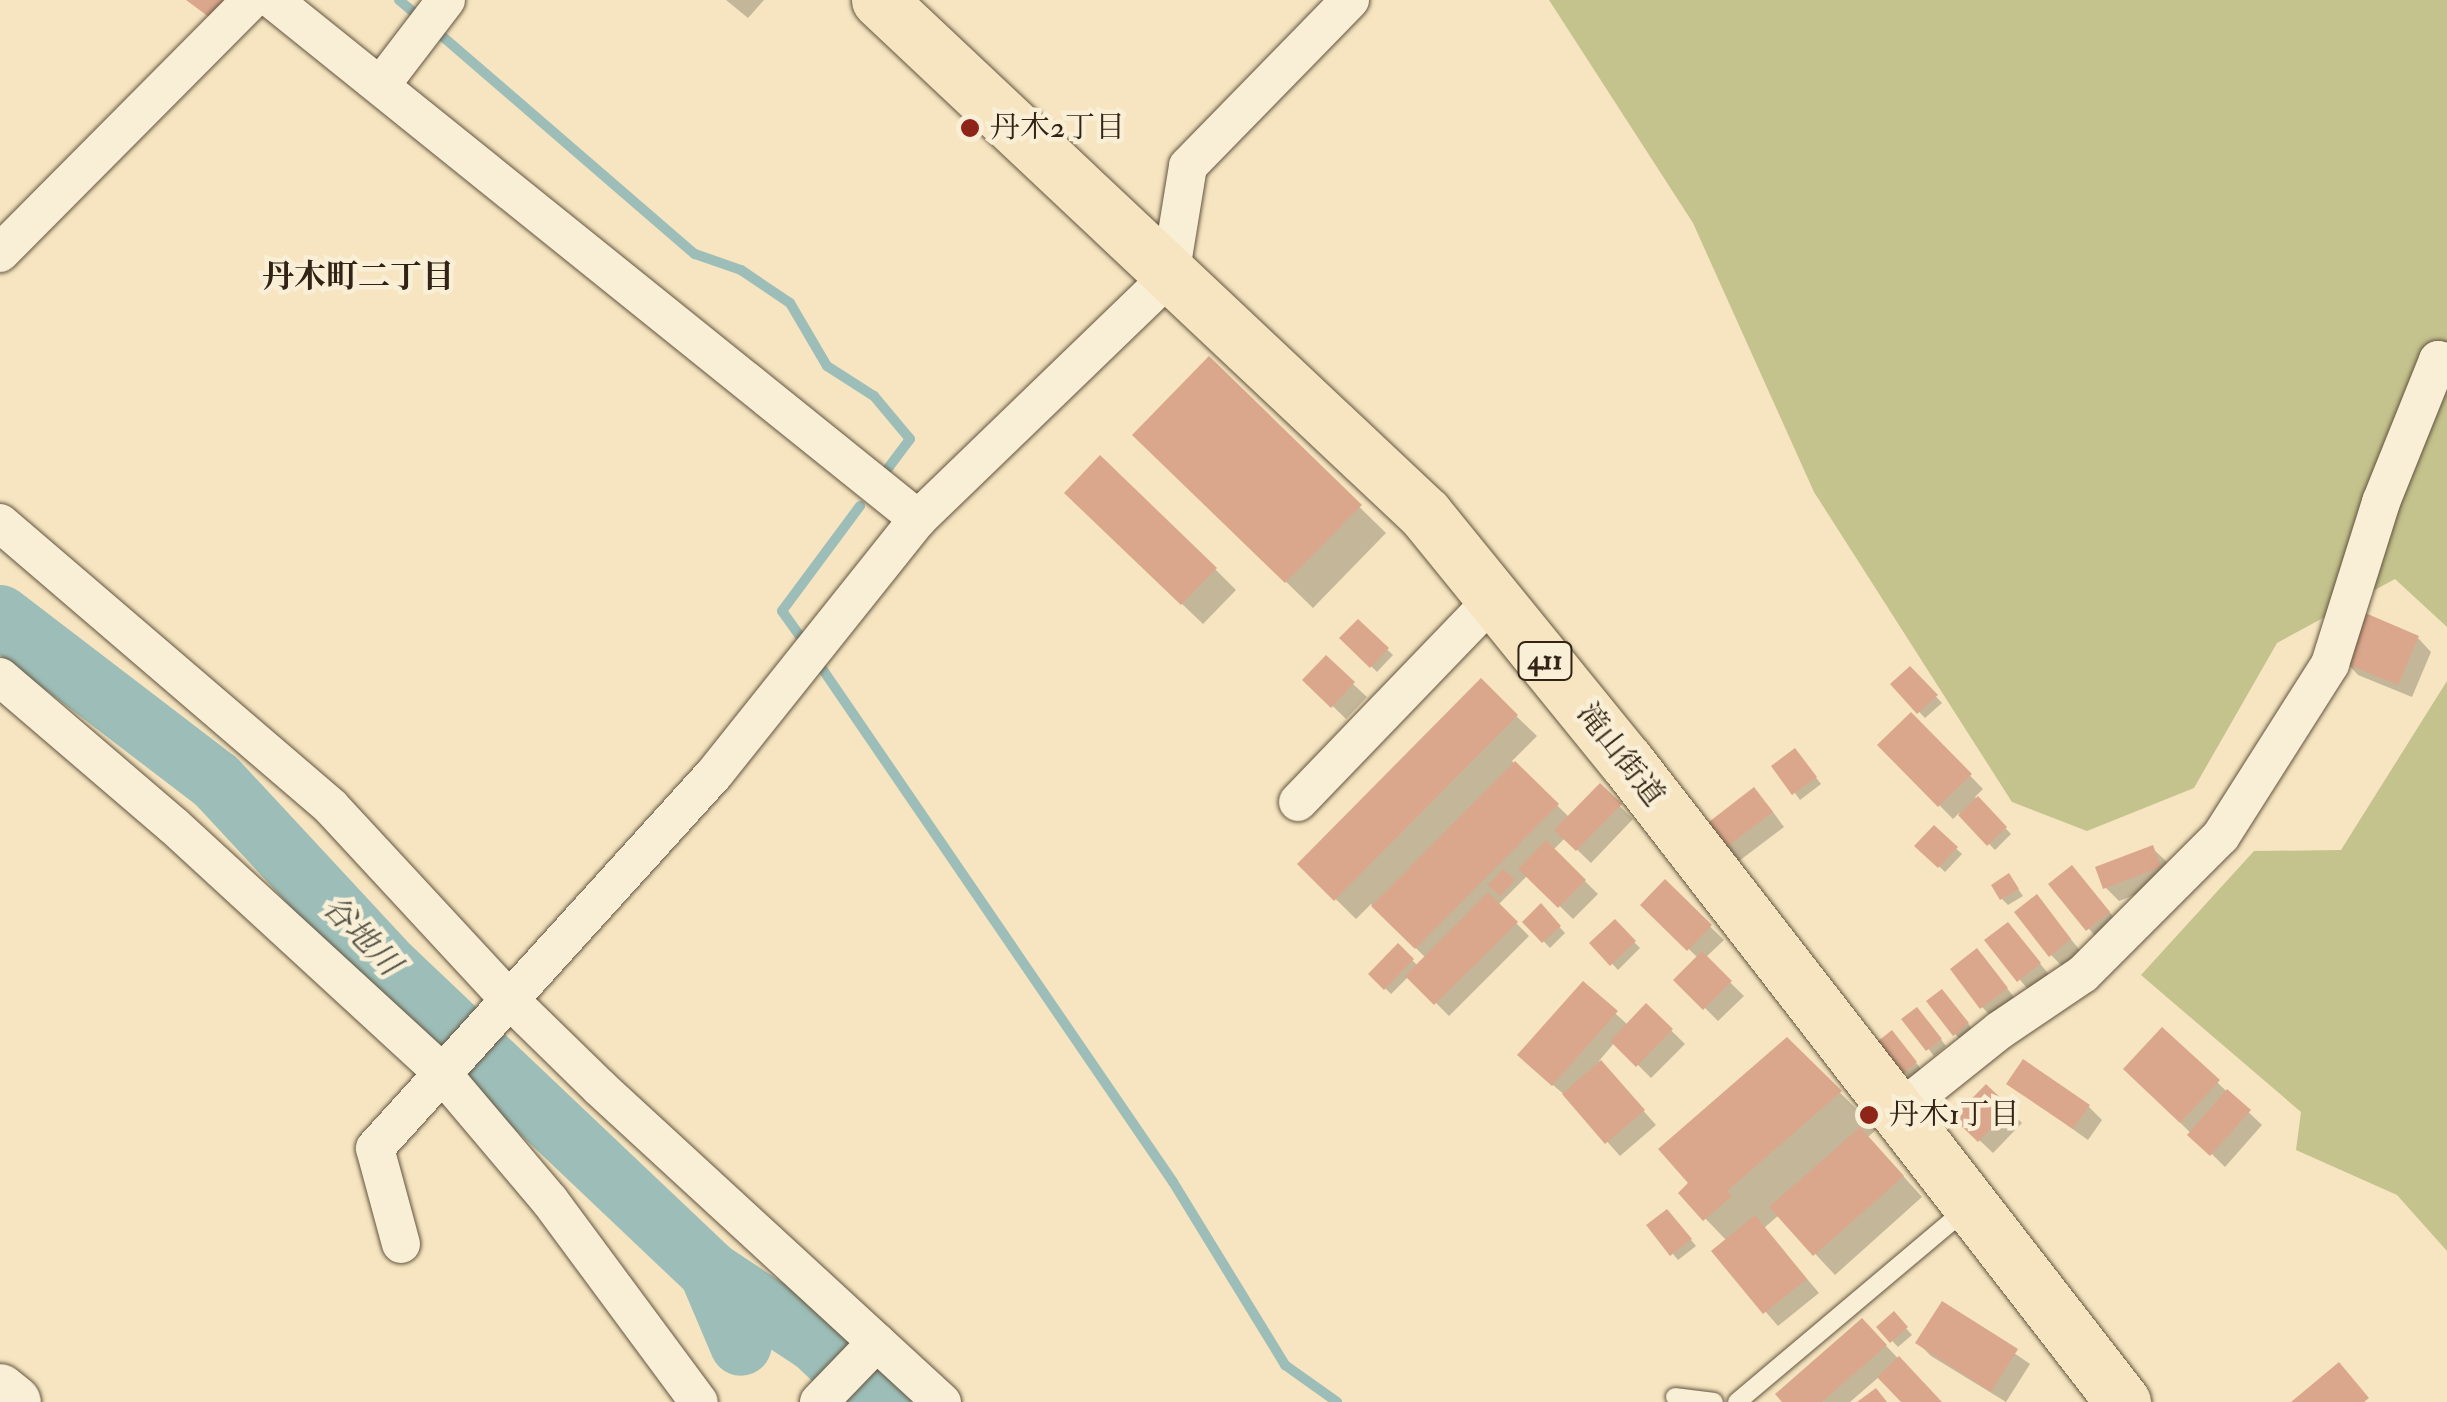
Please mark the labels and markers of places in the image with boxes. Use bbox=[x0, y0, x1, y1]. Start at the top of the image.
place label: 丹木2丁目 bbox=[990, 110, 1125, 146]
marker: 丹木2丁目 bbox=[959, 117, 981, 139]
place label: 丹木1丁目 bbox=[1889, 1097, 2020, 1133]
marker: 丹木1丁目 bbox=[1858, 1104, 1880, 1126]

